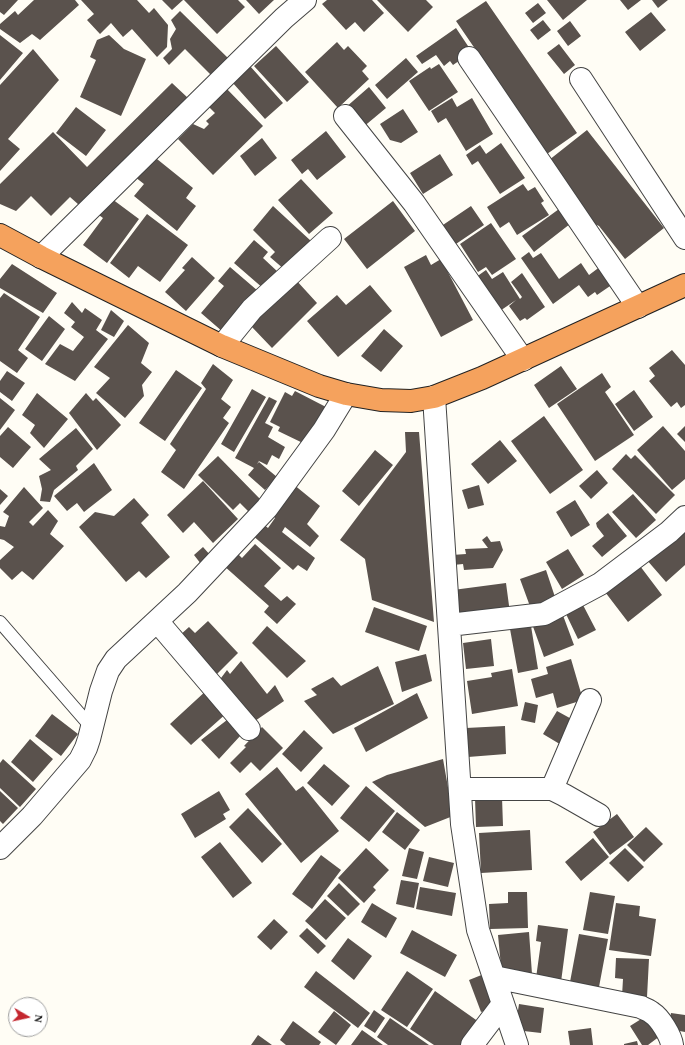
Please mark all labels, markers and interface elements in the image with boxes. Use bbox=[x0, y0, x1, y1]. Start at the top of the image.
north arrow bbox=[8, 997, 48, 1037]
text: N bbox=[32, 1014, 45, 1024]

